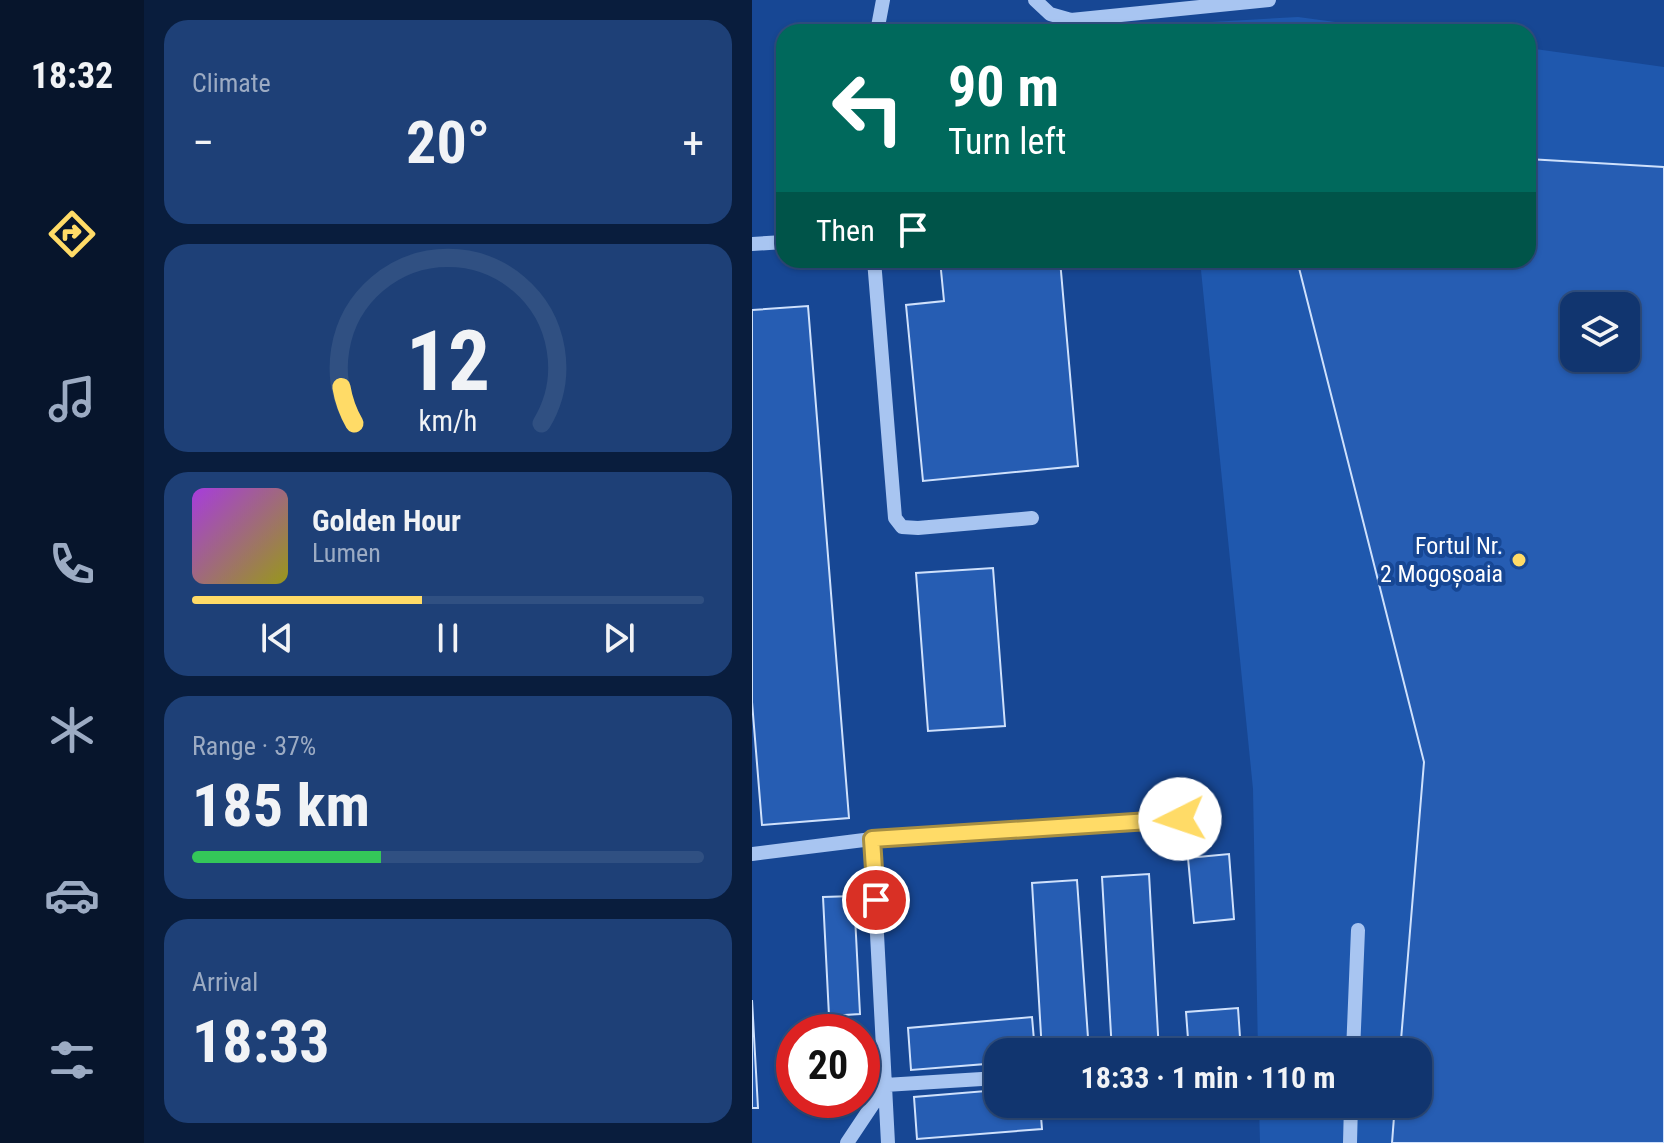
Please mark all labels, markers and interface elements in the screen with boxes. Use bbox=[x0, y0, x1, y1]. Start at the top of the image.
text: 90 m bbox=[948, 54, 1059, 120]
text: 18:32 bbox=[31, 55, 113, 97]
icon: left bbox=[816, 56, 920, 160]
text: Climate bbox=[192, 68, 271, 98]
text: 20° bbox=[406, 107, 490, 178]
text: − bbox=[192, 117, 214, 169]
text: + bbox=[682, 117, 704, 169]
text: Turn left bbox=[948, 121, 1066, 163]
icon: directions bbox=[44, 206, 100, 262]
icon: arrive bbox=[891, 208, 935, 252]
text: Then bbox=[816, 213, 875, 248]
map controls bbox=[1560, 292, 1640, 372]
button: layers bbox=[1560, 292, 1640, 372]
text: 12 bbox=[406, 312, 490, 409]
icon: music bbox=[44, 371, 100, 427]
text: km/h bbox=[419, 404, 477, 438]
text: Golden Hour bbox=[312, 503, 461, 538]
place label: Fortul Nr. 2 Mogoșoaia bbox=[1380, 532, 1503, 588]
icon: phone bbox=[44, 536, 100, 592]
text: Lumen bbox=[312, 538, 381, 568]
marker: Fortul Nr. 2 Mogoșoaia bbox=[1510, 551, 1528, 569]
icon: previous bbox=[255, 616, 299, 660]
icon: pause bbox=[426, 616, 470, 660]
icon: next bbox=[597, 616, 641, 660]
icon: climate bbox=[44, 702, 100, 758]
text: Range · 37% bbox=[192, 731, 316, 761]
text: 185 km bbox=[192, 770, 370, 841]
position arrow bbox=[1138, 777, 1222, 861]
pin bbox=[842, 866, 910, 934]
icon: car bbox=[44, 867, 100, 923]
icon: arrive bbox=[854, 878, 898, 922]
text: Arrival bbox=[192, 967, 258, 997]
text: 18:33 bbox=[192, 1006, 330, 1077]
speed limit sign: 20 bbox=[776, 1014, 880, 1118]
icon: filters bbox=[44, 1032, 100, 1088]
text: 18:33 · 1 min · 110 m bbox=[1081, 1060, 1335, 1095]

